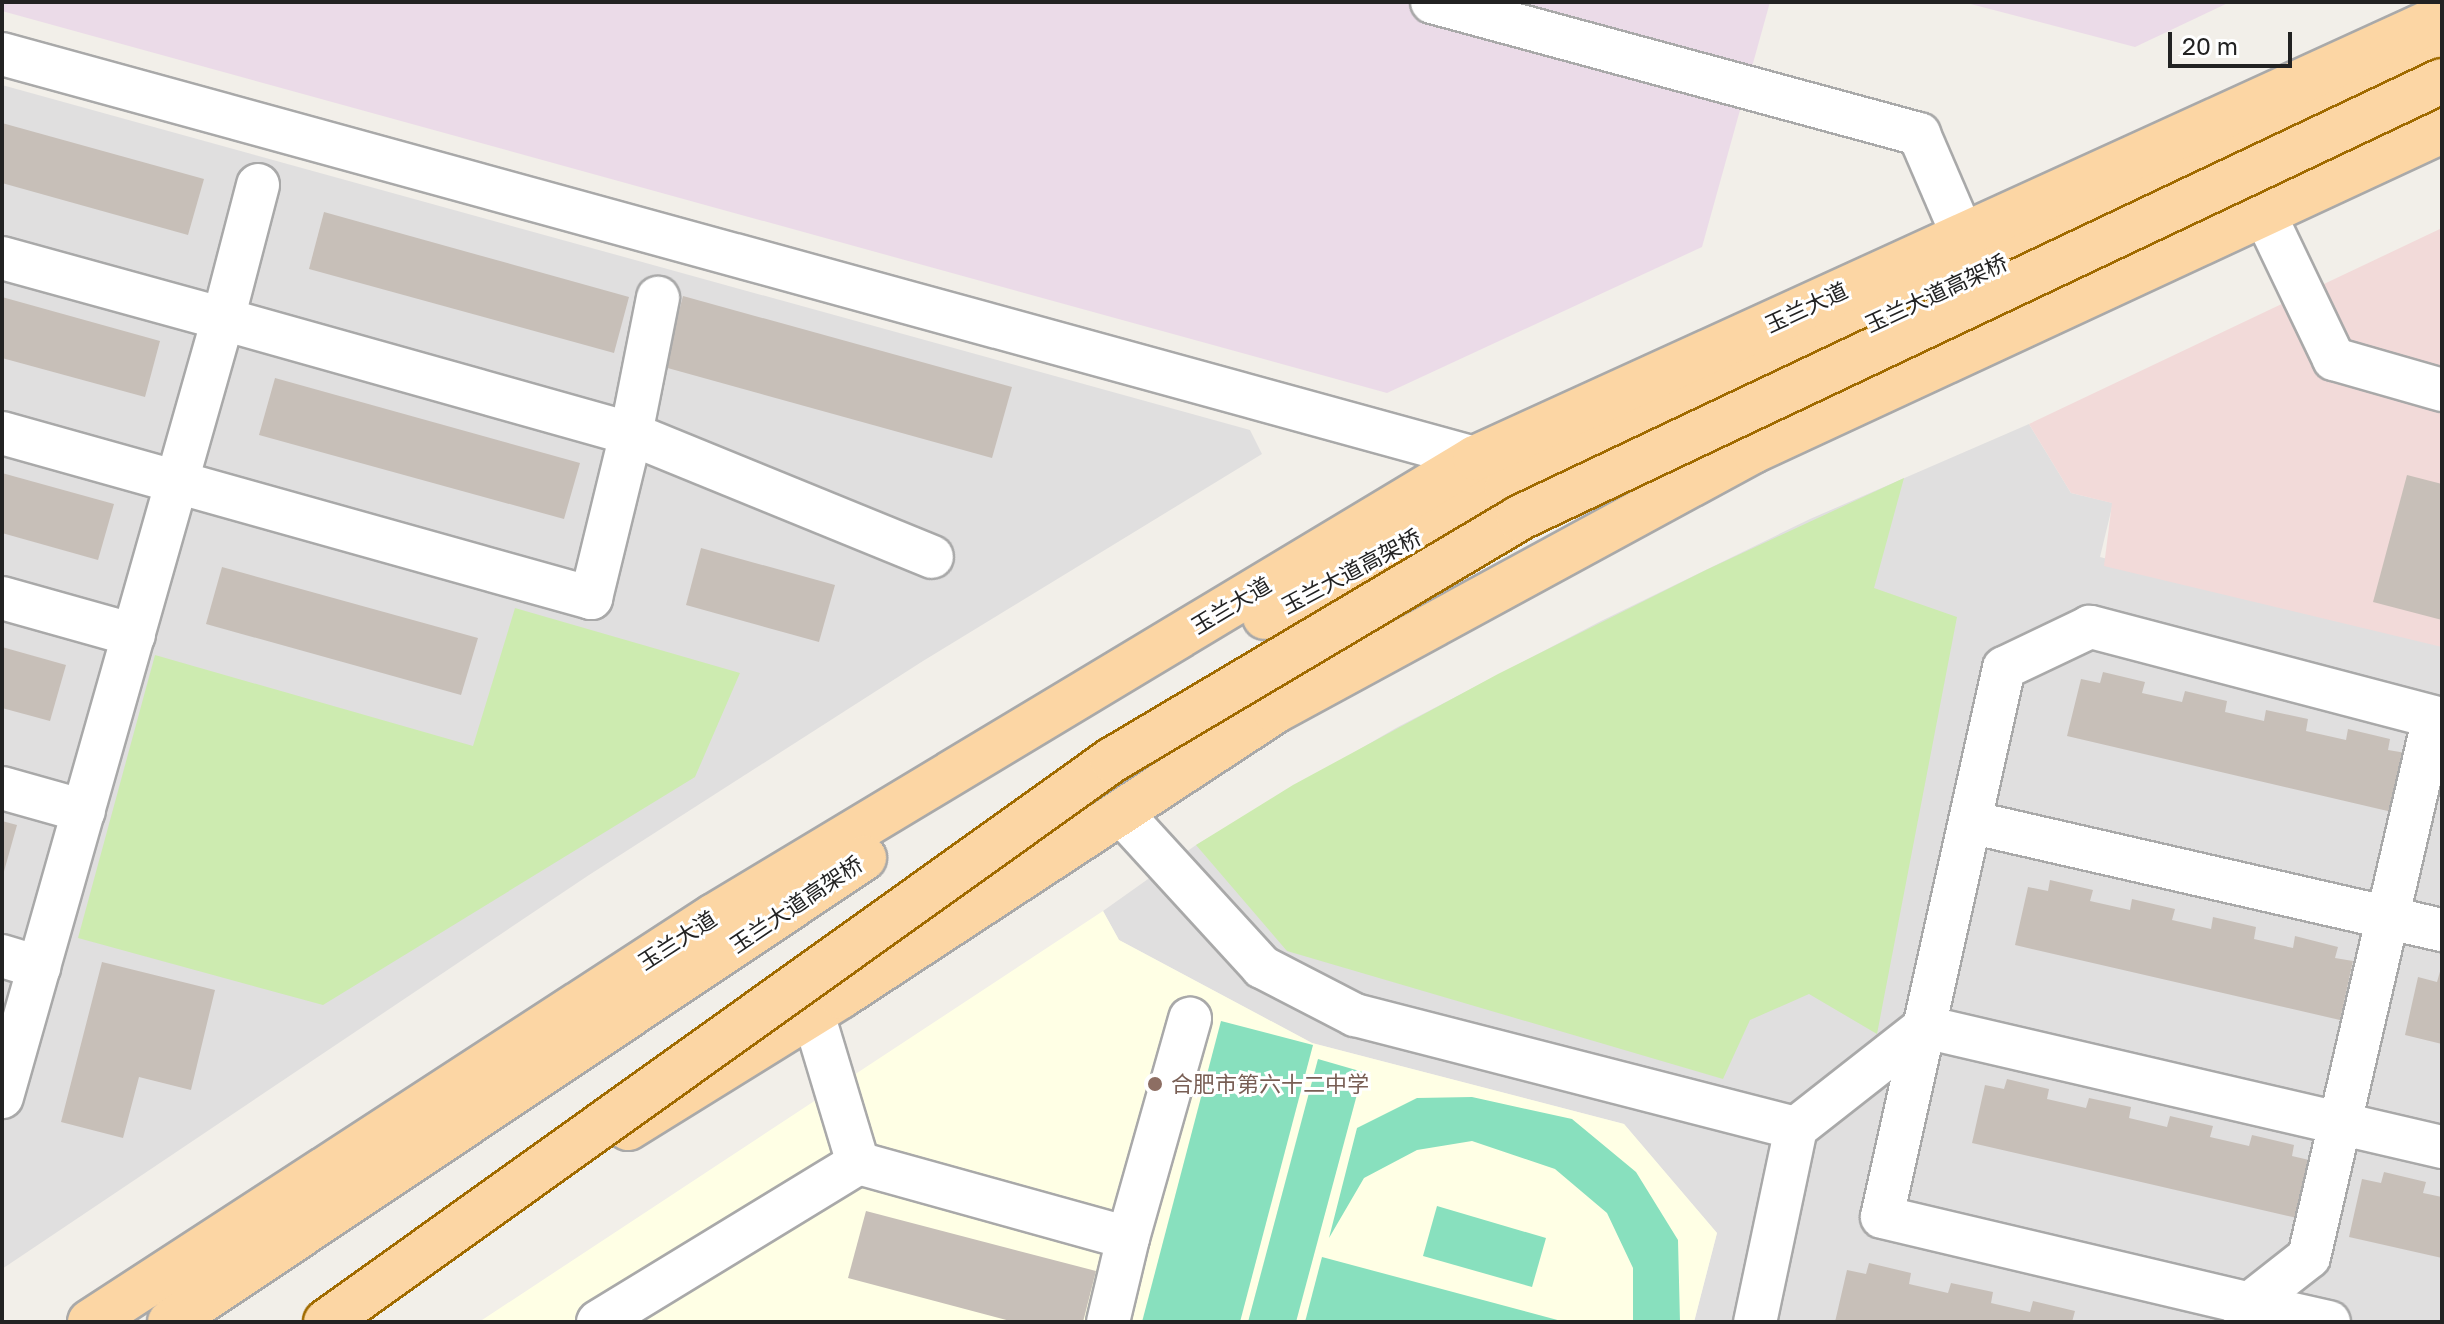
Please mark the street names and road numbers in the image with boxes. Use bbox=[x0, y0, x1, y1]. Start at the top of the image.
street label: 玉兰大道高架桥 bbox=[1861, 248, 2011, 338]
street label: 玉兰大道 bbox=[1761, 276, 1851, 338]
street label: 玉兰大道高架桥 bbox=[1277, 523, 1425, 619]
street label: 玉兰大道 bbox=[1186, 571, 1276, 639]
street label: 玉兰大道高架桥 bbox=[725, 850, 867, 958]
street label: 玉兰大道 bbox=[633, 905, 721, 975]

